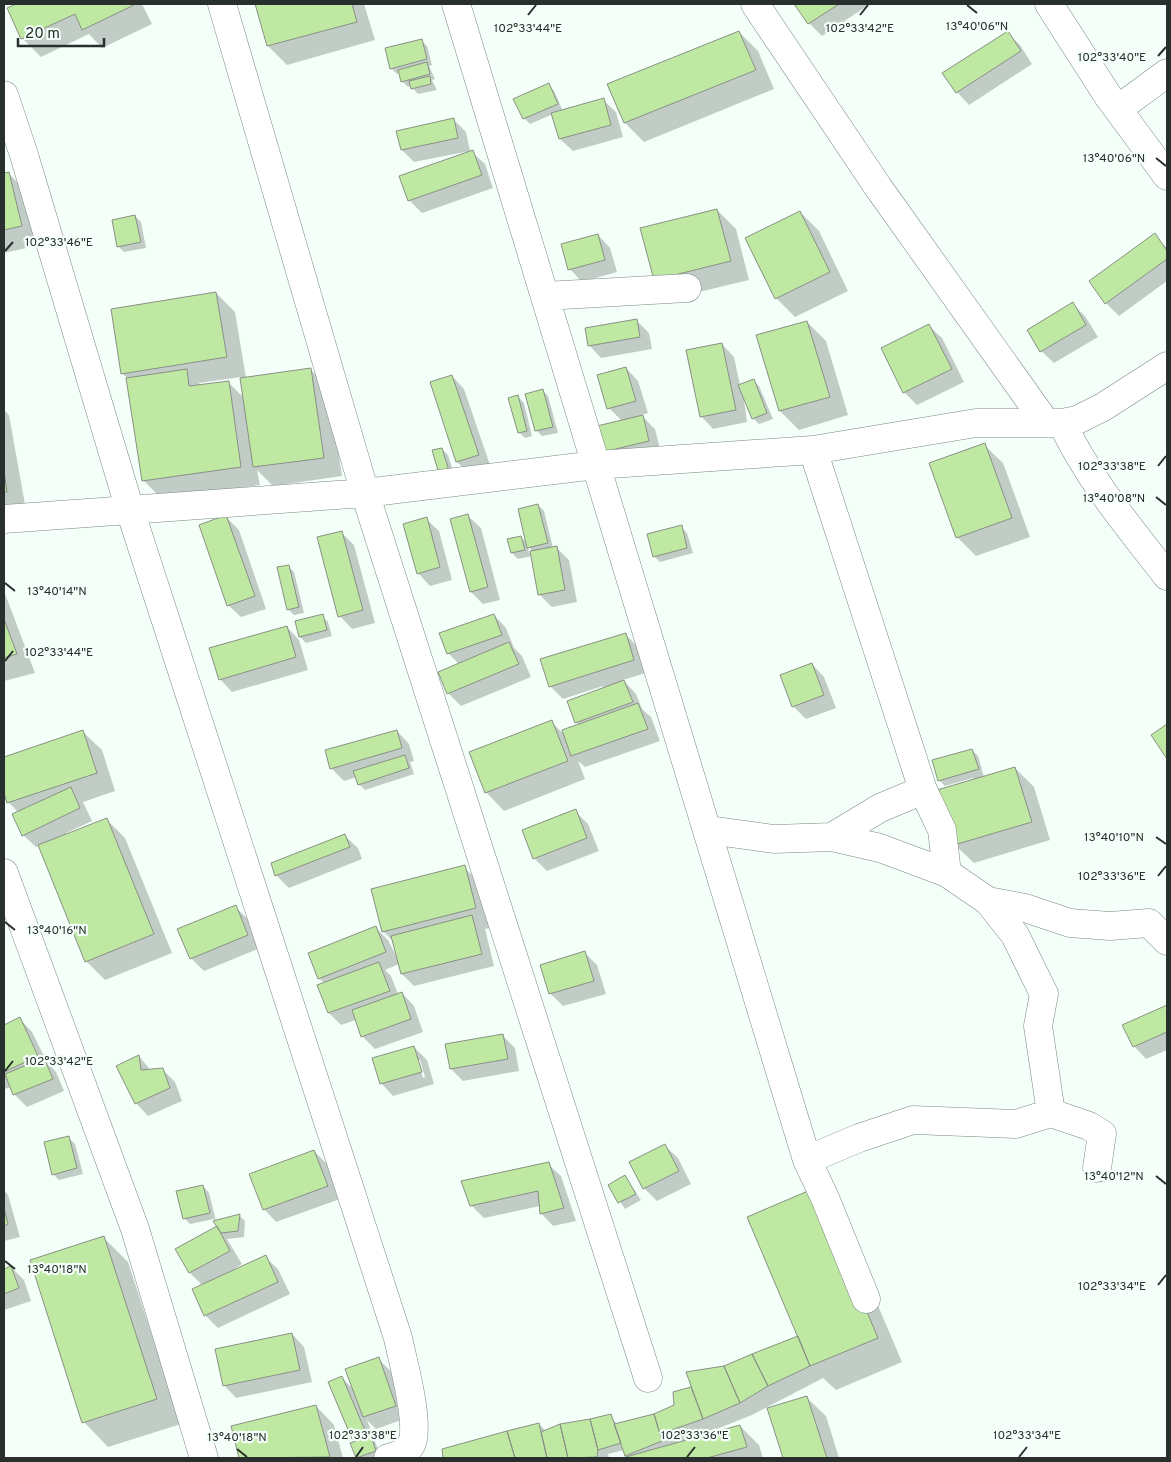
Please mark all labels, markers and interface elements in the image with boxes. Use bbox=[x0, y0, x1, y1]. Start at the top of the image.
scale bar bbox=[18, 15, 104, 47]
text: 13°40'06"N bbox=[946, 19, 1008, 35]
text: 102°33'44"E bbox=[494, 21, 562, 37]
text: 102°33'42"E bbox=[826, 21, 894, 37]
text: 20 m bbox=[25, 25, 60, 44]
text: 102°33'40"E bbox=[1078, 50, 1146, 66]
text: 13°40'06"N bbox=[1083, 151, 1145, 167]
text: 102°33'46"E bbox=[25, 235, 93, 251]
text: 102°33'38"E bbox=[1078, 459, 1146, 475]
text: 13°40'08"N bbox=[1083, 491, 1145, 507]
text: 13°40'14"N bbox=[27, 584, 87, 600]
text: 102°33'44"E bbox=[25, 645, 93, 661]
text: 13°40'10"N bbox=[1084, 830, 1144, 846]
text: 102°33'36"E bbox=[1078, 869, 1146, 885]
text: 13°40'16"N bbox=[27, 923, 87, 939]
text: 102°33'42"E bbox=[25, 1054, 93, 1070]
text: 13°40'12"N bbox=[1084, 1169, 1144, 1185]
text: 13°40'18"N bbox=[27, 1262, 87, 1278]
text: 102°33'34"E bbox=[1078, 1279, 1146, 1295]
text: 102°33'38"E bbox=[329, 1428, 397, 1444]
text: 102°33'36"E bbox=[661, 1428, 729, 1444]
text: 102°33'34"E bbox=[993, 1428, 1061, 1444]
text: 13°40'18"N bbox=[207, 1430, 267, 1446]

